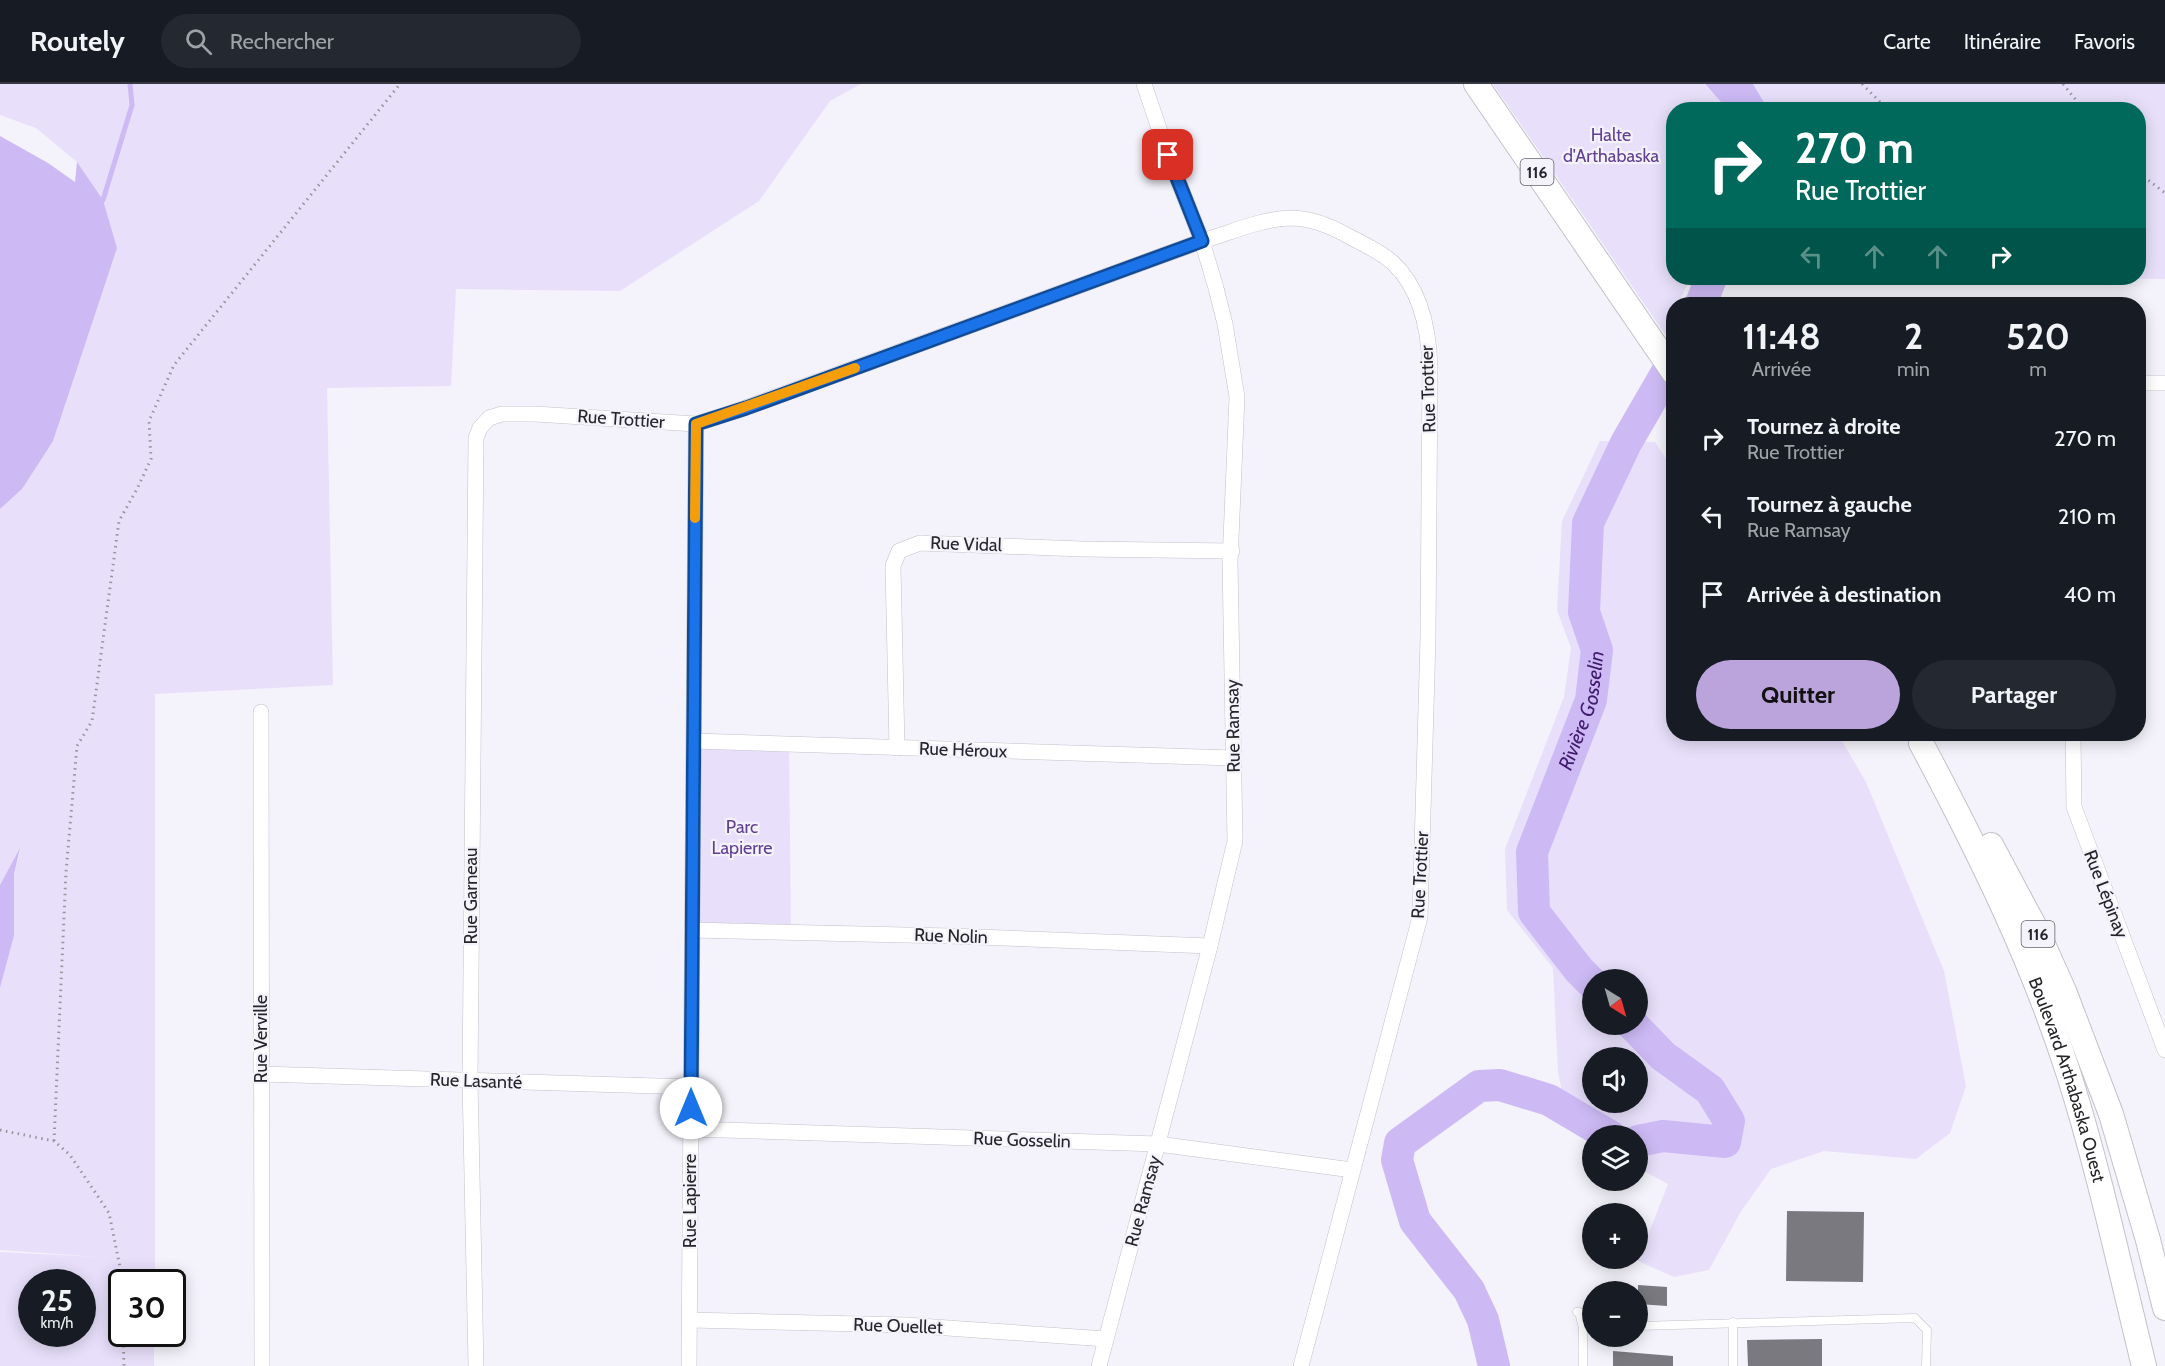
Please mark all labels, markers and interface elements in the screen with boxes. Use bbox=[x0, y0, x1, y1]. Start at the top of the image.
search box bbox=[161, 14, 581, 68]
text: Routely bbox=[30, 24, 125, 58]
icon: search bbox=[182, 25, 215, 58]
text: Rechercher bbox=[230, 28, 334, 55]
text: Carte bbox=[1883, 29, 1931, 54]
text: Itinéraire bbox=[1964, 29, 2041, 54]
text: Favoris bbox=[2074, 29, 2135, 54]
text: 270 m bbox=[1795, 122, 1914, 174]
park label: Halte d'Arthabaska bbox=[1563, 124, 1659, 167]
icon: right bbox=[1696, 126, 1774, 204]
pin bbox=[1142, 129, 1193, 180]
icon: arrive bbox=[1151, 138, 1184, 171]
road number: 116 bbox=[1520, 159, 1554, 185]
text: Rue Trottier bbox=[1795, 174, 1926, 207]
icon: left bbox=[1795, 240, 1828, 273]
icon: ahead bbox=[1858, 240, 1891, 273]
icon: ahead bbox=[1921, 240, 1954, 273]
icon: right bbox=[1984, 240, 2017, 273]
text: 11:48 bbox=[1742, 314, 1821, 358]
text: 2 bbox=[1904, 314, 1923, 358]
text: 520 bbox=[2006, 314, 2070, 358]
street label: Rue Trottier bbox=[1415, 345, 1441, 433]
text: Arrivée bbox=[1752, 357, 1811, 381]
text: min bbox=[1897, 357, 1930, 381]
text: m bbox=[2029, 357, 2047, 381]
street label: Rue Trottier bbox=[577, 405, 666, 433]
text: Tournez à droite bbox=[1747, 413, 1901, 440]
icon: right bbox=[1696, 422, 1729, 455]
text: 270 m bbox=[2054, 425, 2116, 452]
text: Rue Trottier bbox=[1747, 440, 1844, 464]
text: Tournez à gauche bbox=[1747, 491, 1912, 518]
icon: left bbox=[1696, 500, 1729, 533]
text: 210 m bbox=[2058, 503, 2116, 530]
text: Rue Ramsay bbox=[1747, 518, 1851, 542]
street label: Rue Vidal bbox=[930, 532, 1003, 556]
icon: arrive bbox=[1696, 578, 1729, 611]
text: Arrivée à destination bbox=[1747, 581, 1941, 608]
text: 40 m bbox=[2064, 581, 2116, 608]
water label: Rivière Gosselin bbox=[1553, 649, 1609, 773]
button: Quitter bbox=[1696, 660, 1900, 729]
button: Partager bbox=[1912, 660, 2116, 729]
street label: Rue Ramsay bbox=[1221, 679, 1245, 773]
street label: Rue Héroux bbox=[918, 737, 1008, 763]
park label: Parc Lapierre bbox=[711, 816, 773, 859]
street label: Rue Trottier bbox=[1407, 830, 1433, 919]
street label: Rue Garneau bbox=[460, 847, 482, 945]
street label: Rue Lépinay bbox=[2079, 847, 2133, 941]
road number: 116 bbox=[2022, 921, 2054, 947]
street label: Rue Nolin bbox=[914, 924, 988, 948]
north arrow bbox=[1582, 969, 1648, 1035]
map controls bbox=[1582, 969, 1648, 1347]
street label: Boulevard Arthabaska Ouest bbox=[2024, 974, 2110, 1185]
street label: Rue Verville bbox=[250, 995, 272, 1083]
button: sound bbox=[1582, 1047, 1648, 1113]
street label: Rue Lasanté bbox=[430, 1068, 522, 1094]
position arrow bbox=[659, 1076, 723, 1140]
button: layers bbox=[1582, 1125, 1648, 1191]
street label: Rue Gosselin bbox=[973, 1127, 1071, 1153]
street label: Rue Ramsay bbox=[1120, 1153, 1166, 1249]
street label: Rue Lapierre bbox=[679, 1154, 701, 1248]
button: + bbox=[1582, 1203, 1648, 1269]
speed limit sign: 30 bbox=[108, 1269, 186, 1347]
button: − bbox=[1582, 1281, 1648, 1347]
text: 25 bbox=[41, 1282, 73, 1319]
street label: Rue Ouellet bbox=[853, 1313, 943, 1339]
text: km/h bbox=[41, 1314, 73, 1332]

